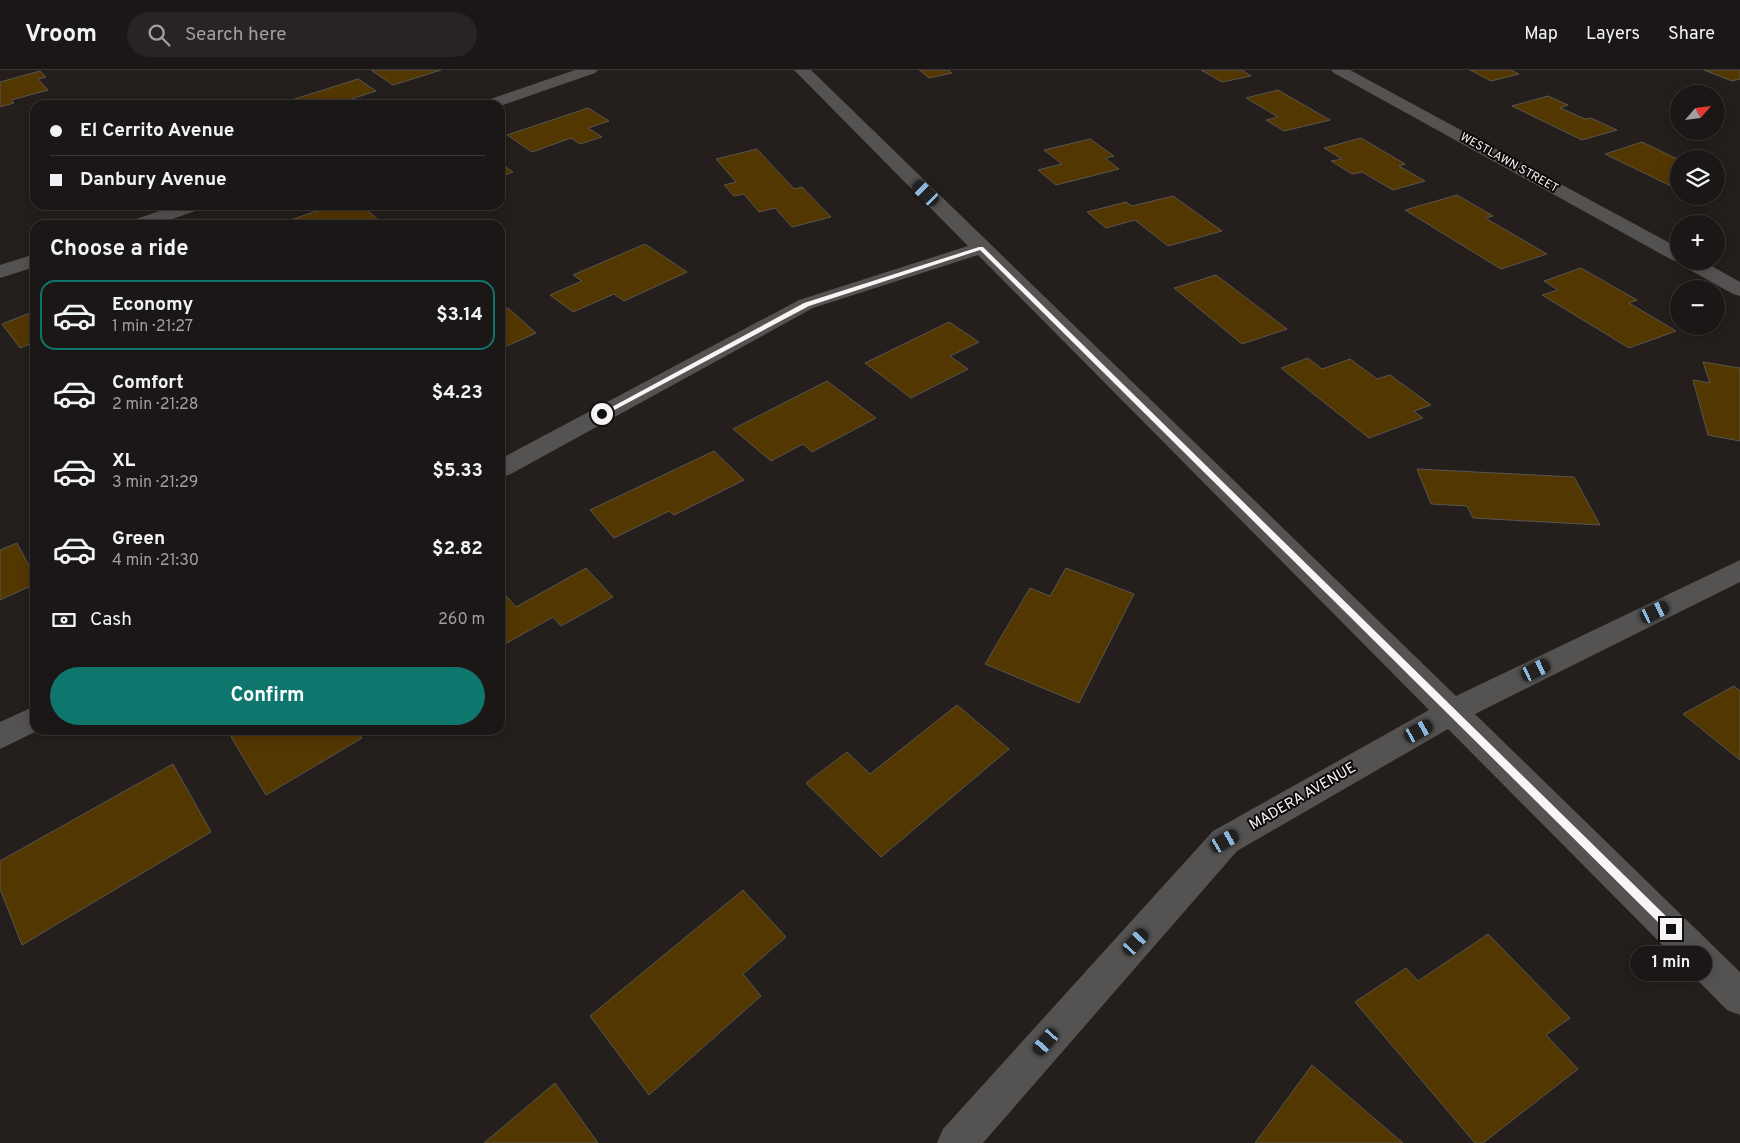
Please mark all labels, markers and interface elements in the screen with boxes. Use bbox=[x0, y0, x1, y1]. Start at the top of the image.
search box bbox=[127, 12, 477, 57]
text: Vroom bbox=[25, 20, 97, 50]
icon: search bbox=[145, 21, 173, 49]
text: Search here bbox=[185, 23, 287, 47]
text: Map bbox=[1524, 23, 1558, 46]
text: Layers bbox=[1586, 23, 1640, 46]
text: Share bbox=[1668, 23, 1715, 46]
north arrow bbox=[1670, 85, 1725, 140]
map controls bbox=[1670, 85, 1725, 335]
text: El Cerrito Avenue bbox=[80, 119, 234, 143]
street label: WESTLAWN STREET bbox=[1457, 129, 1561, 197]
button: layers bbox=[1670, 150, 1725, 205]
text: Danbury Avenue bbox=[80, 168, 227, 192]
car bbox=[909, 177, 942, 209]
button: + bbox=[1670, 215, 1725, 270]
text: Choose a ride bbox=[50, 236, 188, 263]
button: − bbox=[1670, 280, 1725, 335]
icon: car bbox=[52, 293, 97, 338]
text: Economy bbox=[112, 293, 193, 317]
text: $3.14 bbox=[436, 303, 483, 327]
text: 1 min · 21:27 bbox=[112, 317, 193, 337]
icon: car bbox=[52, 371, 97, 416]
text: Comfort bbox=[112, 371, 184, 395]
text: $4.23 bbox=[432, 381, 483, 405]
text: 2 min · 21:28 bbox=[112, 395, 199, 415]
route start bbox=[591, 403, 613, 425]
icon: car bbox=[52, 449, 97, 494]
text: XL bbox=[112, 449, 135, 473]
text: $5.33 bbox=[433, 459, 483, 483]
text: 3 min · 21:29 bbox=[112, 473, 198, 493]
icon: car bbox=[52, 527, 97, 572]
text: Green bbox=[112, 527, 165, 551]
text: $2.82 bbox=[432, 537, 483, 561]
text: 4 min · 21:30 bbox=[112, 551, 199, 571]
car bbox=[1638, 599, 1671, 625]
icon: cash bbox=[50, 606, 78, 634]
text: Cash bbox=[90, 608, 132, 632]
text: 260 m bbox=[438, 610, 485, 630]
car bbox=[1519, 657, 1552, 683]
button: Confirm bbox=[50, 667, 485, 725]
car bbox=[1402, 717, 1435, 745]
street label: MADERA AVENUE bbox=[1246, 759, 1360, 835]
car bbox=[1208, 827, 1241, 855]
route end bbox=[1660, 918, 1682, 940]
car bbox=[1120, 926, 1151, 958]
callout: 1 min bbox=[1630, 946, 1712, 982]
text: 1 min bbox=[1652, 953, 1690, 973]
car bbox=[1030, 1026, 1061, 1058]

